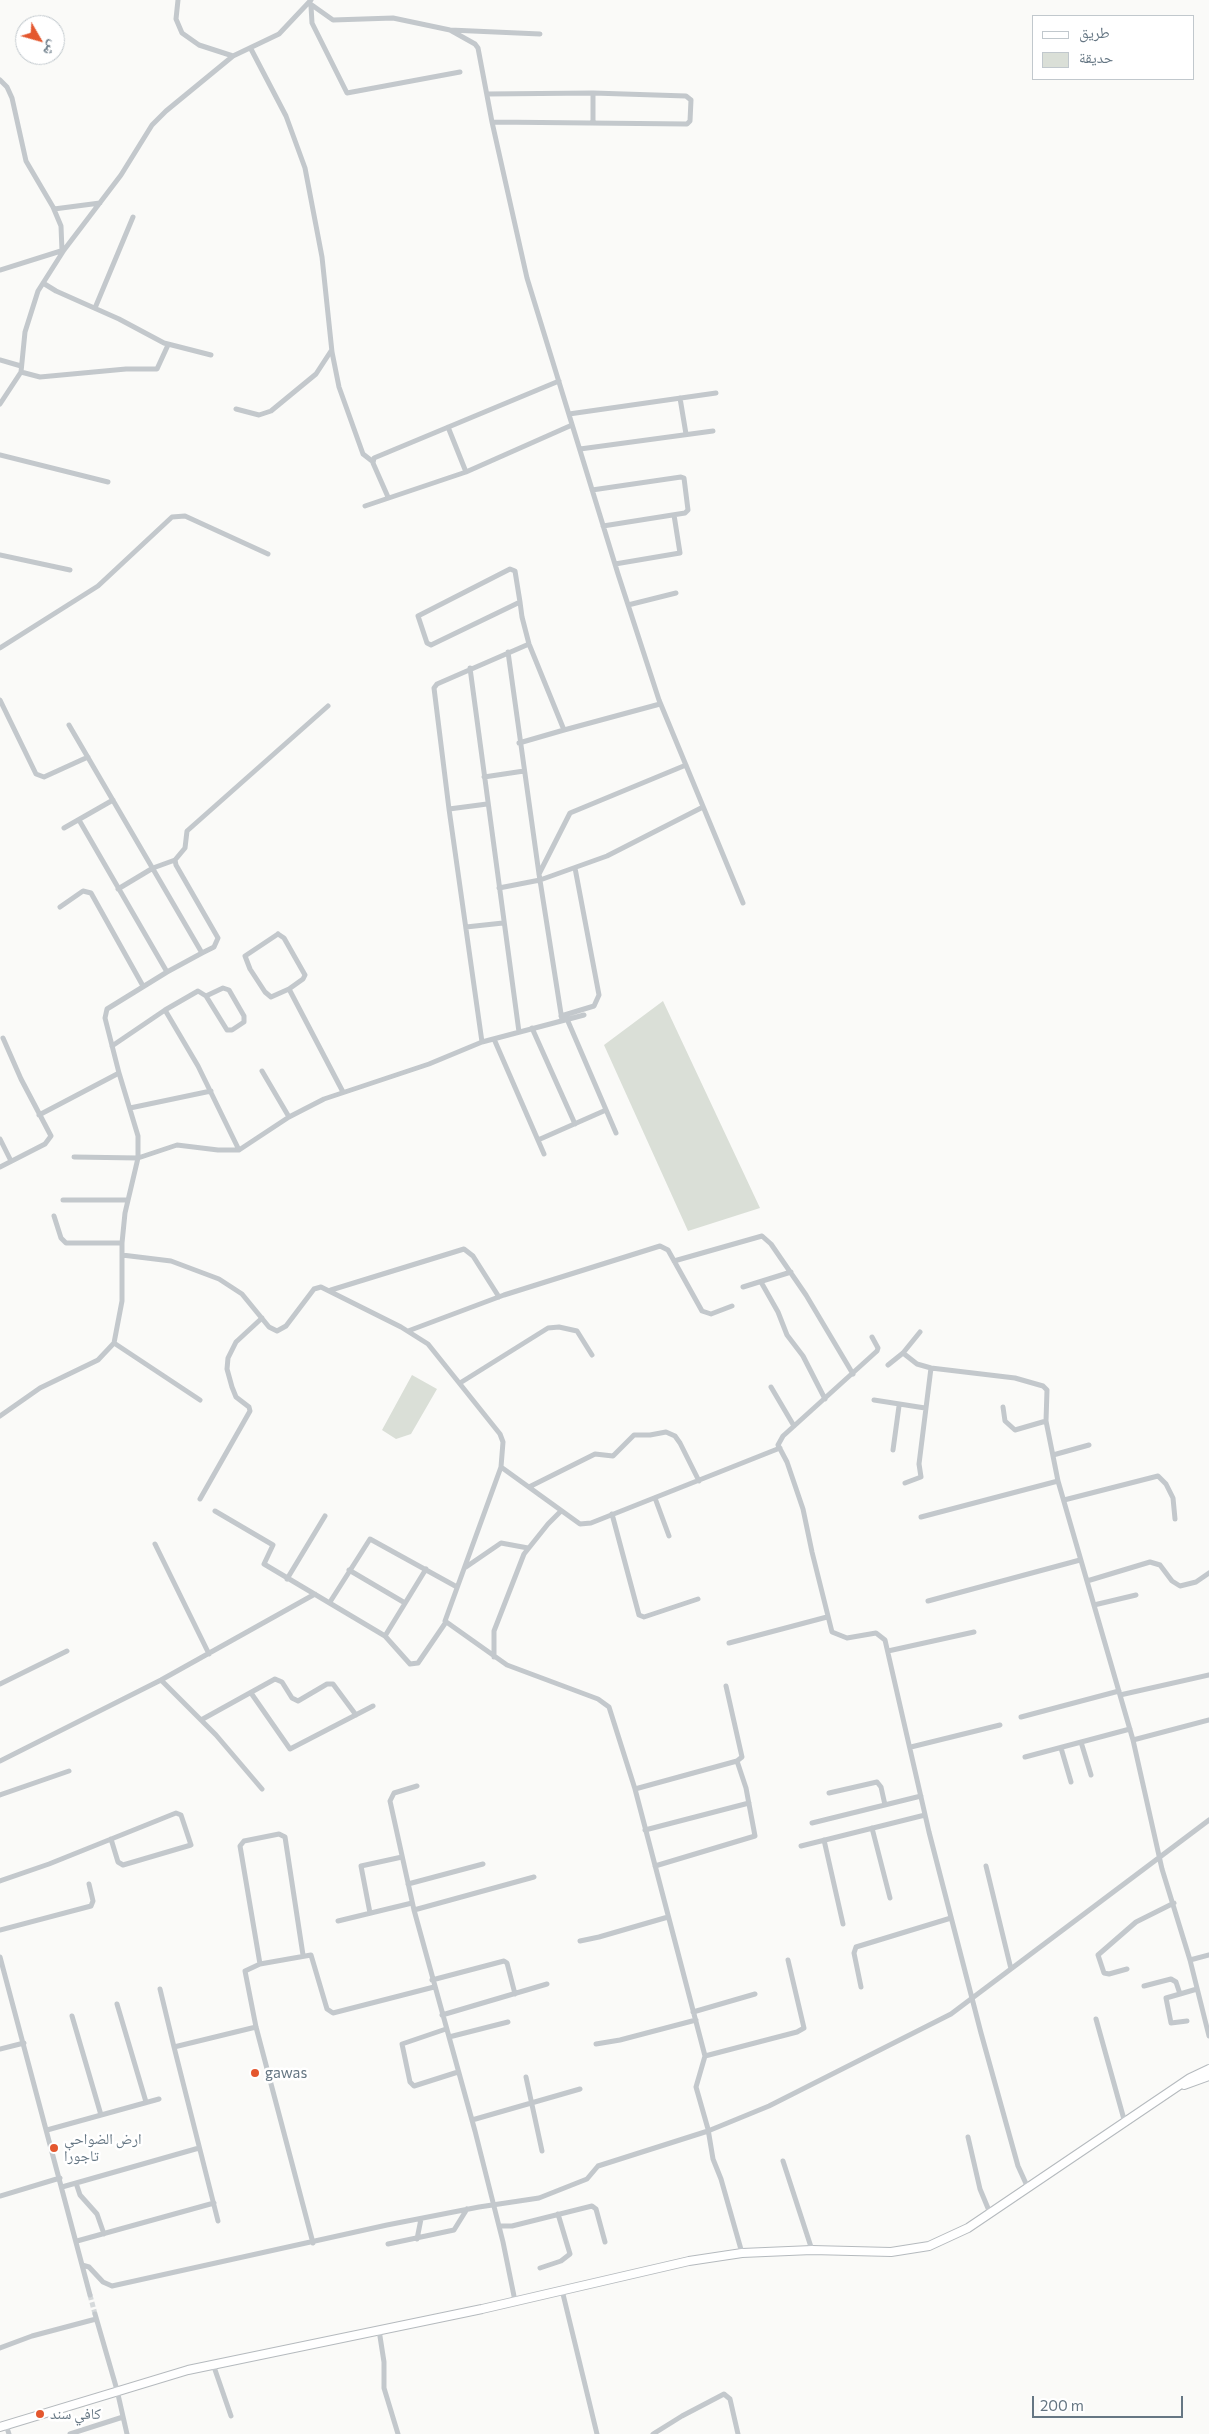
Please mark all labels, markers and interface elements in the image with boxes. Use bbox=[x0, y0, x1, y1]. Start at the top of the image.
north arrow bbox=[15, 15, 65, 65]
legend bbox=[1032, 15, 1194, 80]
text: طريق bbox=[1079, 23, 1110, 41]
text: ش bbox=[40, 38, 63, 60]
text: حديقة bbox=[1079, 48, 1113, 66]
place label: gawas bbox=[265, 2064, 307, 2082]
marker: gawas bbox=[249, 2067, 261, 2079]
place label: ارض الضواحي تاجورا bbox=[64, 2130, 142, 2165]
marker: ارض الضواحي تاجورا bbox=[48, 2142, 60, 2154]
scale bar bbox=[1034, 2386, 1185, 2418]
text: 200 m bbox=[1040, 2396, 1084, 2414]
place label: كافي سند bbox=[50, 2405, 101, 2423]
marker: كافي سند bbox=[34, 2408, 46, 2420]

